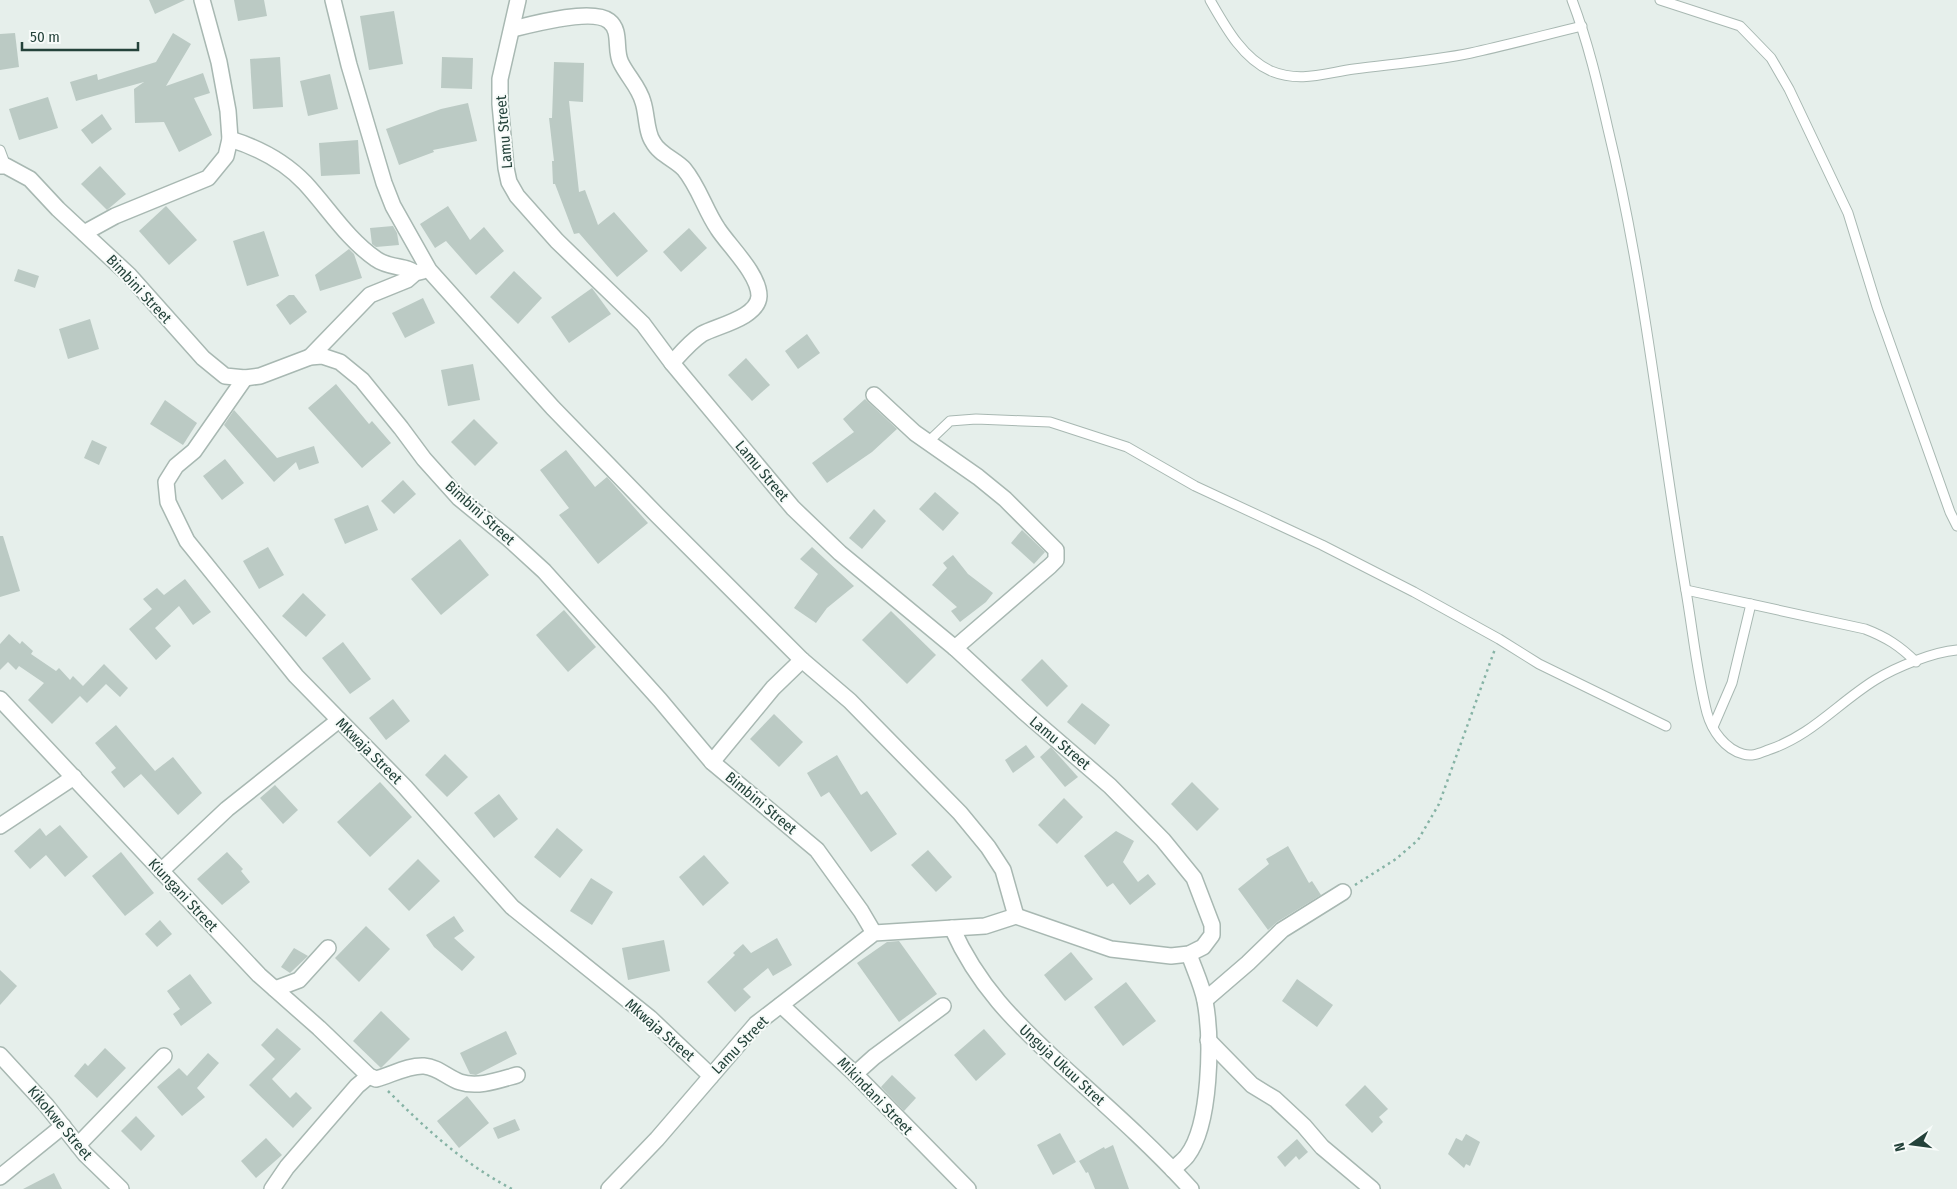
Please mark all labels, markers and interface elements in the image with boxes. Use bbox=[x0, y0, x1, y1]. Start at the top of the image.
scale bar bbox=[22, 20, 139, 52]
text: 50 m bbox=[30, 28, 60, 46]
street label: Lamu Street bbox=[492, 94, 516, 169]
street label: Bimbini Street bbox=[103, 251, 175, 327]
street label: Lamu Street bbox=[731, 437, 793, 505]
street label: Bimbini Street bbox=[442, 477, 519, 549]
street label: Lamu Street bbox=[1026, 712, 1094, 774]
street label: Mkwaja Street bbox=[332, 714, 406, 788]
street label: Bimbini Street bbox=[722, 768, 800, 838]
street label: Kiungani Street bbox=[144, 855, 222, 935]
street label: Mkwaja Street bbox=[622, 995, 698, 1065]
street label: Lamu Street bbox=[708, 1012, 772, 1078]
street label: Unguja Ukuu Stret bbox=[1015, 1021, 1109, 1109]
street label: Mikindani Street bbox=[834, 1054, 916, 1139]
street label: Kikokwe Street bbox=[24, 1082, 96, 1164]
north arrow bbox=[1887, 1119, 1937, 1169]
text: N bbox=[1891, 1141, 1909, 1153]

